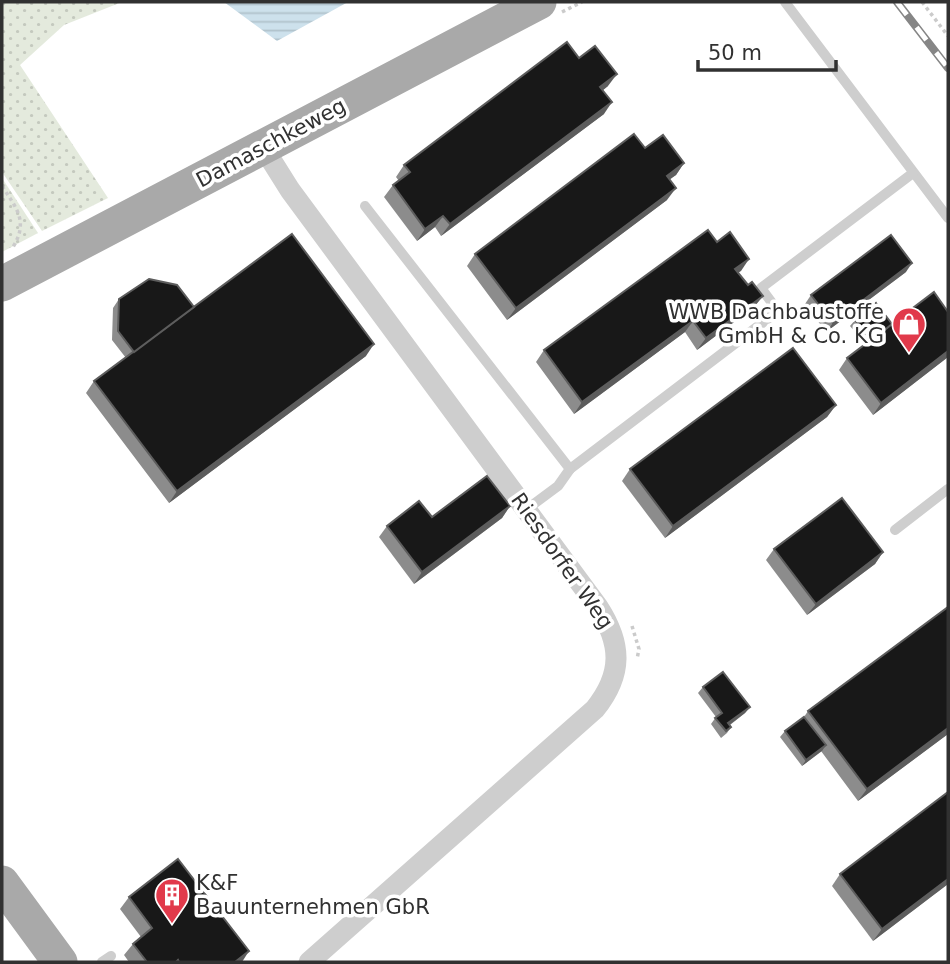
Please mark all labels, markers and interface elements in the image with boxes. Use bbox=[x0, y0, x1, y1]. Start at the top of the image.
scale bar bbox=[698, 28, 836, 72]
text: 50 m bbox=[708, 41, 762, 65]
street label: Damaschkeweg bbox=[192, 93, 350, 193]
place label: WWB Dachbaustoffe GmbH & Co. KG bbox=[669, 300, 884, 348]
shop icon: WWB Dachbaustoffe GmbH & Co. KG bbox=[890, 305, 928, 354]
street label: Riesdorfer Weg bbox=[506, 488, 618, 634]
place label: K&F Bauunternehmen GbR bbox=[196, 871, 430, 919]
building icon: K&F Bauunternehmen GbR bbox=[153, 876, 191, 925]

